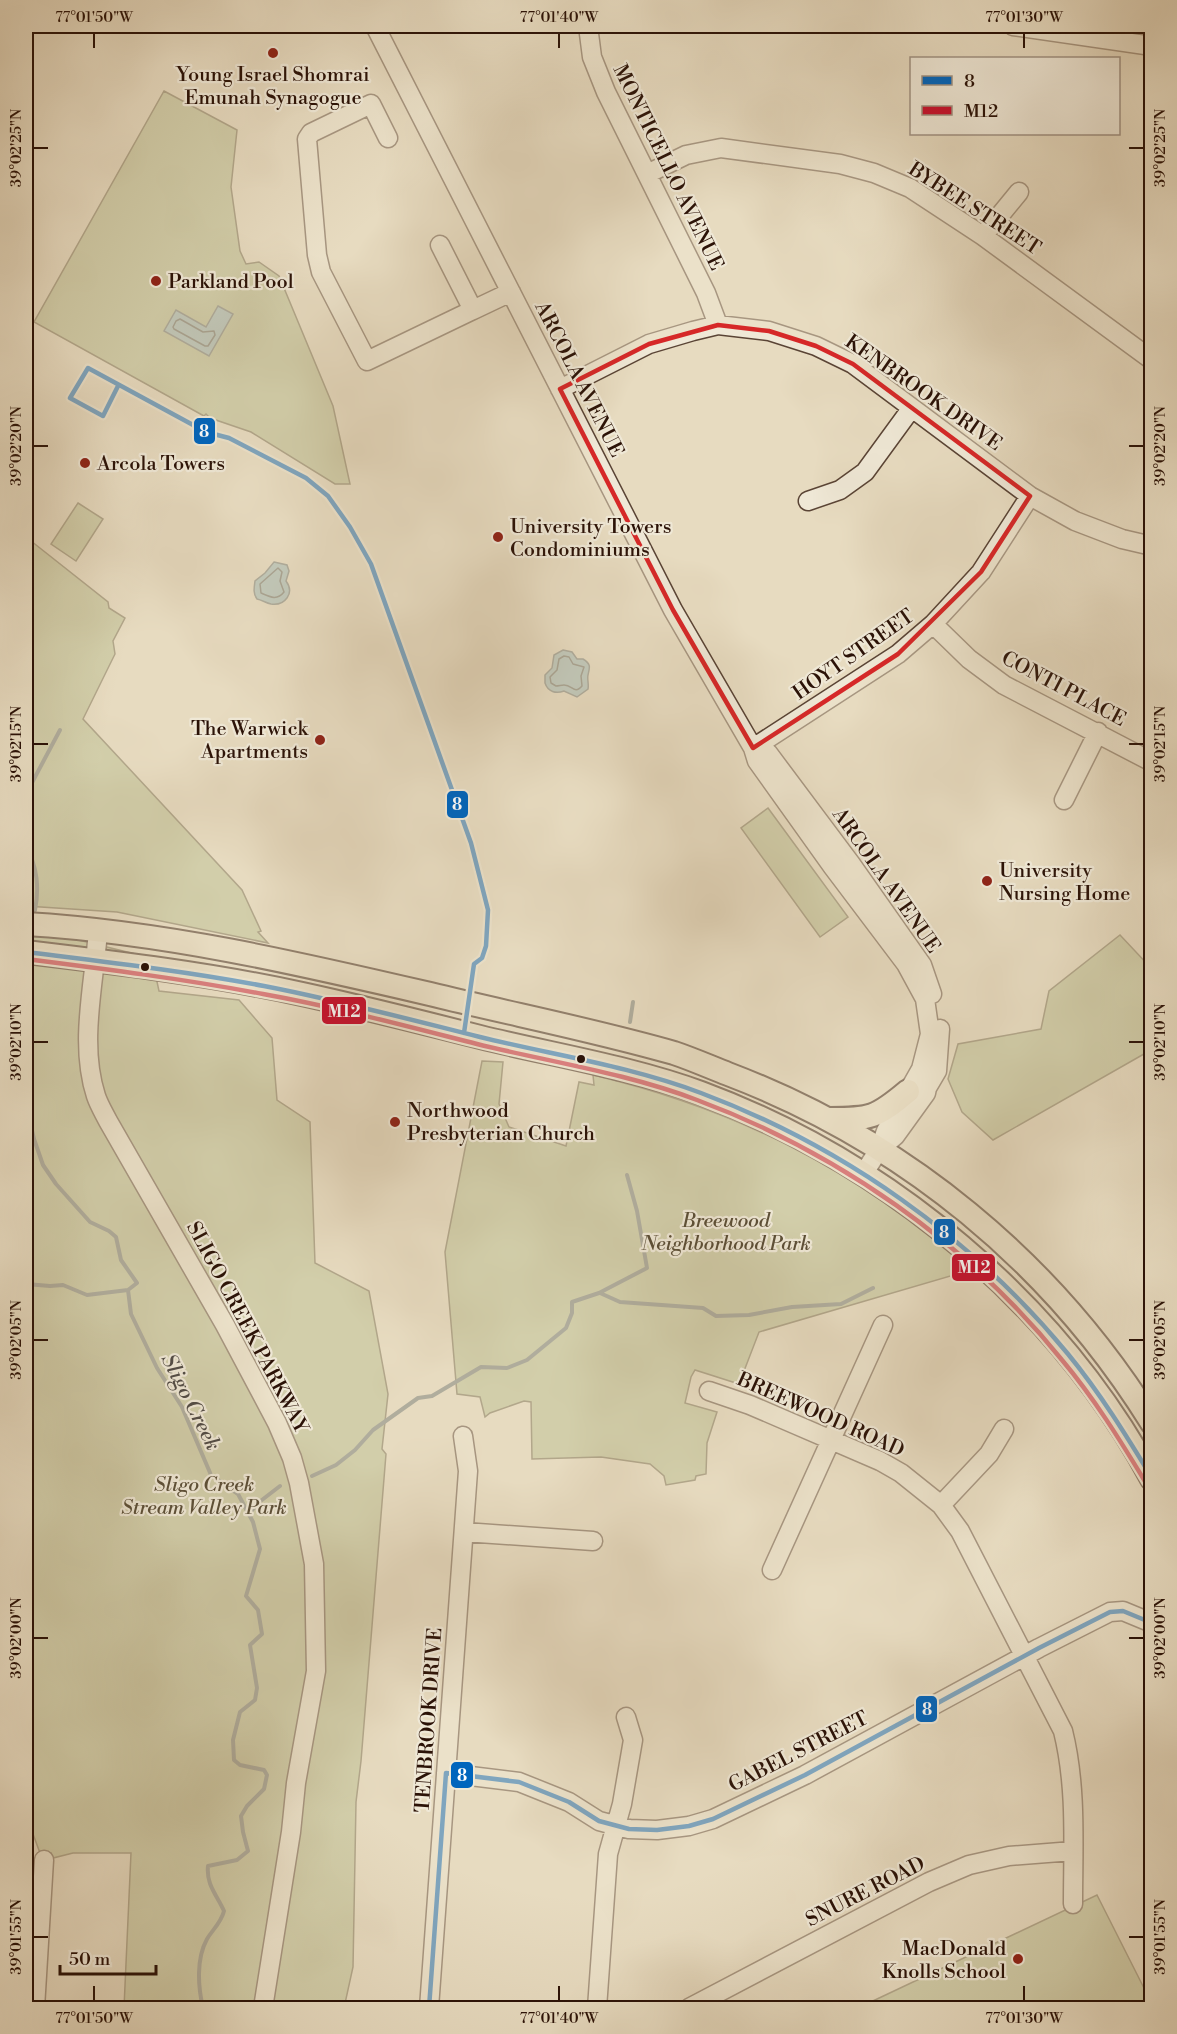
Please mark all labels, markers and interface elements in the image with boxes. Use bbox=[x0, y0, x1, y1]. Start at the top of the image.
text: 77°01'50"W bbox=[55, 8, 133, 27]
text: 77°01'40"W bbox=[520, 8, 599, 27]
text: 77°01'30"W bbox=[985, 8, 1063, 27]
marker: Young Israel Shomrai Emunah Synagogue bbox=[266, 46, 280, 60]
legend bbox=[910, 57, 1120, 135]
street label: MONTICELLO AVENUE bbox=[607, 61, 728, 275]
place label: Young Israel Shomrai Emunah Synagogue bbox=[175, 63, 370, 111]
text: 8 bbox=[964, 70, 975, 93]
text: M12 bbox=[964, 100, 998, 123]
text: 39°02'25"N bbox=[7, 109, 26, 187]
text: 39°02'25"N bbox=[1151, 109, 1170, 187]
street label: BYBEE STREET bbox=[903, 157, 1045, 261]
place label: Parkland Pool bbox=[168, 270, 294, 295]
marker: Parkland Pool bbox=[149, 274, 163, 288]
street label: ARCOLA AVENUE bbox=[528, 297, 629, 462]
street label: KENBROOK DRIVE bbox=[840, 330, 1007, 457]
text: 39°02'20"N bbox=[7, 406, 26, 486]
text: 39°02'20"N bbox=[1151, 406, 1170, 486]
line badge: 8 bbox=[193, 417, 216, 445]
text: 8 bbox=[199, 422, 209, 442]
place label: Arcola Towers bbox=[96, 452, 225, 477]
marker: Arcola Towers bbox=[78, 456, 92, 470]
place label: University Towers Condominiums bbox=[510, 515, 672, 563]
marker: University Towers Condominiums bbox=[491, 530, 505, 544]
street label: HOYT STREET bbox=[788, 604, 919, 706]
street label: CONTI PLACE bbox=[997, 646, 1130, 733]
text: 39°02'15"N bbox=[7, 706, 26, 782]
text: 39°02'15"N bbox=[1151, 706, 1170, 782]
place label: The Warwick Apartments bbox=[191, 717, 310, 765]
marker: The Warwick Apartments bbox=[313, 733, 327, 747]
line badge: 8 bbox=[446, 790, 469, 819]
text: 8 bbox=[452, 795, 462, 815]
street label: ARCOLA AVENUE bbox=[826, 803, 945, 958]
place label: University Nursing Home bbox=[999, 859, 1130, 907]
marker: University Nursing Home bbox=[980, 874, 994, 888]
unlabelled marker bbox=[139, 961, 151, 973]
line badge: M12 bbox=[321, 996, 367, 1025]
text: M12 bbox=[328, 1002, 360, 1022]
text: 39°02'10"N bbox=[7, 1003, 26, 1081]
text: 39°02'10"N bbox=[1151, 1003, 1170, 1081]
unlabelled marker bbox=[575, 1053, 587, 1065]
place label: Northwood Presbyterian Church bbox=[407, 1099, 595, 1147]
marker: Northwood Presbyterian Church bbox=[388, 1115, 402, 1129]
park label: Breewood Neighborhood Park bbox=[640, 1209, 811, 1257]
street label: SLIGO CREEK PARKWAY bbox=[180, 1218, 314, 1439]
line badge: 8 bbox=[933, 1218, 956, 1246]
text: 8 bbox=[939, 1223, 949, 1243]
line badge: M12 bbox=[951, 1253, 996, 1282]
text: M12 bbox=[958, 1258, 990, 1278]
text: 39°02'05"N bbox=[7, 1300, 26, 1380]
text: 39°02'05"N bbox=[1151, 1300, 1170, 1380]
water label: Sligo Creek bbox=[155, 1350, 226, 1455]
street label: BREEWOOD ROAD bbox=[732, 1367, 908, 1464]
park label: Sligo Creek Stream Valley Park bbox=[121, 1473, 287, 1521]
text: 39°02'00"N bbox=[7, 1597, 26, 1679]
text: 39°02'00"N bbox=[1151, 1597, 1170, 1679]
street label: TENBROOK DRIVE bbox=[411, 1627, 448, 1814]
line badge: 8 bbox=[915, 1695, 938, 1723]
text: 8 bbox=[922, 1700, 932, 1720]
street label: GABEL STREET bbox=[725, 1706, 873, 1798]
line badge: 8 bbox=[450, 1761, 474, 1789]
text: 8 bbox=[457, 1766, 467, 1786]
street label: SNURE ROAD bbox=[802, 1852, 929, 1933]
text: 39°01'55"N bbox=[7, 1899, 26, 1975]
text: 39°01'55"N bbox=[1151, 1899, 1170, 1975]
place label: MacDonald Knolls School bbox=[882, 1937, 1007, 1985]
scale bar bbox=[60, 1938, 156, 1976]
text: 50 m bbox=[69, 1948, 111, 1971]
marker: MacDonald Knolls School bbox=[1011, 1952, 1025, 1966]
text: 77°01'50"W bbox=[55, 2009, 133, 2028]
text: 77°01'40"W bbox=[520, 2009, 599, 2028]
text: 77°01'30"W bbox=[985, 2009, 1063, 2028]

